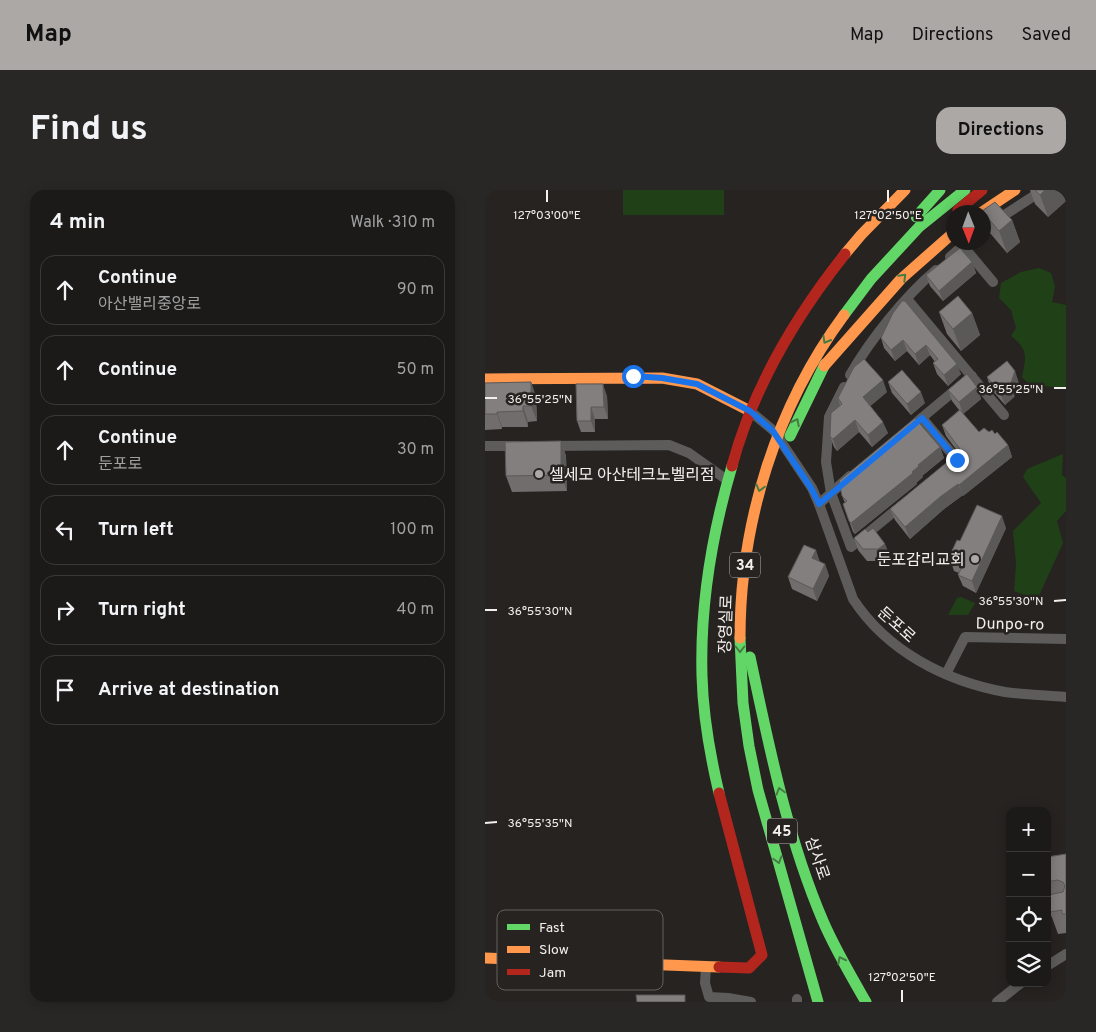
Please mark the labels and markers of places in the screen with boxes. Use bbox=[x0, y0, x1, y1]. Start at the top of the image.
place label: 셀세모 아산테크노벨리점 bbox=[549, 466, 715, 486]
marker: 셀세모 아산테크노벨리점 bbox=[533, 468, 545, 480]
place label: 둔포감리교회 bbox=[877, 551, 965, 571]
marker: 둔포감리교회 bbox=[969, 553, 981, 565]

